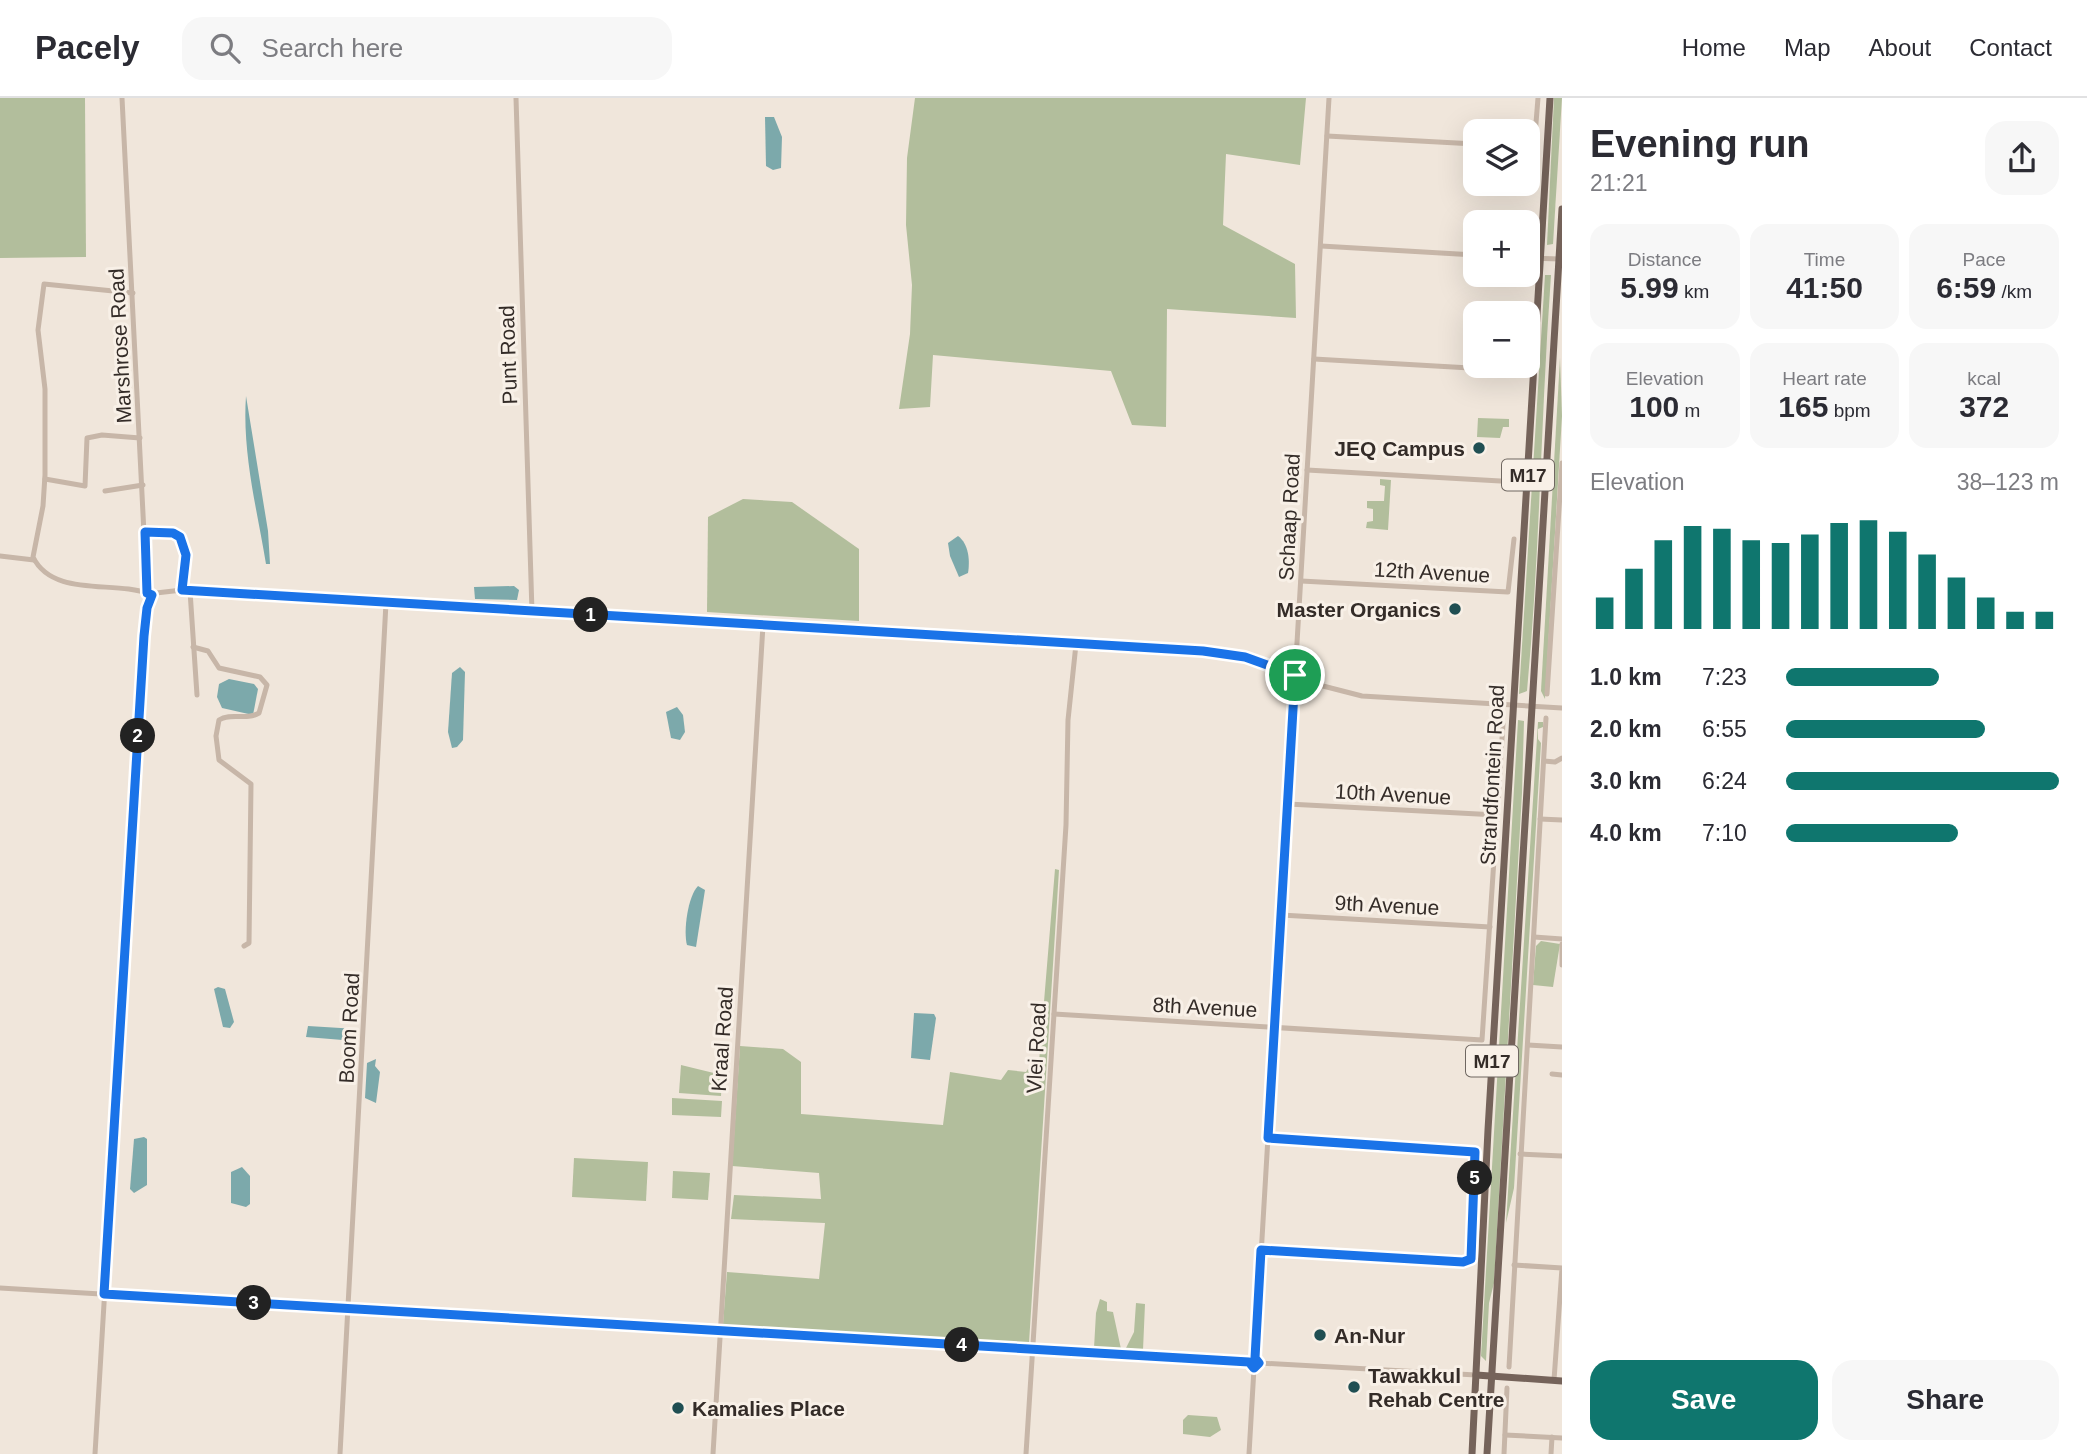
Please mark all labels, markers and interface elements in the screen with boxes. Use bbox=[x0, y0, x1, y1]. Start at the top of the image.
search box bbox=[182, 17, 672, 80]
text: Pacely bbox=[35, 29, 140, 66]
icon: search bbox=[206, 29, 244, 67]
text: Search here bbox=[262, 33, 403, 63]
text: Home bbox=[1682, 34, 1746, 61]
text: Map bbox=[1784, 34, 1831, 61]
text: About bbox=[1869, 34, 1931, 61]
text: Contact bbox=[1969, 34, 2052, 61]
map controls bbox=[1463, 119, 1540, 378]
button: layers bbox=[1463, 119, 1540, 196]
button: share bbox=[1985, 121, 2059, 195]
text: Evening run bbox=[1590, 123, 1810, 165]
text: 21:21 bbox=[1590, 170, 1648, 196]
button: + bbox=[1463, 210, 1540, 287]
text: Distance bbox=[1628, 249, 1702, 270]
text: Time bbox=[1804, 249, 1845, 270]
text: Pace bbox=[1963, 249, 2006, 270]
street label: Marshrose Road bbox=[104, 268, 136, 424]
text: 5.99 bbox=[1620, 271, 1679, 304]
text: 41:50 bbox=[1786, 271, 1863, 304]
text: 6:59 bbox=[1936, 271, 1996, 304]
text: km bbox=[1679, 281, 1709, 302]
text: /km bbox=[1996, 281, 2032, 302]
button: − bbox=[1463, 301, 1540, 378]
street label: Punt Road bbox=[495, 305, 521, 405]
text: Elevation bbox=[1626, 368, 1704, 389]
text: Heart rate bbox=[1782, 368, 1867, 389]
text: kcal bbox=[1967, 368, 2001, 389]
text: 100 bbox=[1629, 390, 1679, 423]
text: 165 bbox=[1778, 390, 1828, 423]
text: 372 bbox=[1959, 390, 2009, 423]
text: m bbox=[1679, 400, 1700, 421]
text: bpm bbox=[1828, 400, 1871, 421]
place label: JEQ Campus bbox=[1334, 437, 1465, 460]
marker: JEQ Campus bbox=[1471, 440, 1487, 456]
street label: Schaap Road bbox=[1274, 453, 1304, 581]
road number: M17 bbox=[1502, 460, 1554, 490]
text: Elevation bbox=[1590, 469, 1685, 495]
text: 38–123 m bbox=[1957, 469, 2059, 495]
street label: 12th Avenue bbox=[1373, 557, 1491, 587]
pin: 1 bbox=[574, 598, 608, 632]
place label: Master Organics bbox=[1276, 598, 1441, 621]
marker: Master Organics bbox=[1447, 601, 1463, 617]
text: 1 bbox=[585, 604, 596, 625]
pin bbox=[1265, 645, 1325, 705]
icon: arrive bbox=[1276, 656, 1314, 694]
text: 1.0 km bbox=[1590, 664, 1662, 690]
text: 7:23 bbox=[1702, 664, 1747, 690]
street label: Strandfontein Road bbox=[1476, 684, 1508, 866]
text: 2.0 km bbox=[1590, 716, 1662, 742]
text: 6:55 bbox=[1702, 716, 1747, 742]
pin: 2 bbox=[120, 718, 156, 754]
text: 2 bbox=[132, 725, 143, 746]
text: 3.0 km bbox=[1590, 768, 1662, 794]
text: 6:24 bbox=[1702, 768, 1747, 794]
street label: 10th Avenue bbox=[1334, 779, 1452, 809]
text: 4.0 km bbox=[1590, 820, 1662, 846]
text: 7:10 bbox=[1702, 820, 1747, 846]
street label: 9th Avenue bbox=[1334, 891, 1440, 919]
street label: Boom Road bbox=[335, 972, 363, 1084]
street label: Kraal Road bbox=[707, 986, 737, 1092]
street label: 8th Avenue bbox=[1152, 993, 1258, 1021]
street label: Vlei Road bbox=[1022, 1002, 1050, 1094]
road number: M17 bbox=[1466, 1046, 1518, 1077]
pin: 5 bbox=[1458, 1160, 1492, 1196]
text: 5 bbox=[1469, 1167, 1480, 1188]
pin: 3 bbox=[236, 1286, 272, 1320]
text: 3 bbox=[248, 1292, 259, 1313]
place label: An-Nur bbox=[1334, 1324, 1405, 1347]
marker: An-Nur bbox=[1312, 1327, 1328, 1343]
pin: 4 bbox=[944, 1328, 979, 1362]
text: 4 bbox=[956, 1334, 967, 1355]
button: Save bbox=[1590, 1360, 1818, 1440]
button: Share bbox=[1832, 1360, 2059, 1440]
place label: Tawakkul Rehab Centre bbox=[1368, 1364, 1505, 1411]
marker: Tawakkul Rehab Centre bbox=[1346, 1379, 1362, 1395]
place label: Kamalies Place bbox=[692, 1397, 845, 1420]
marker: Kamalies Place bbox=[670, 1400, 686, 1416]

